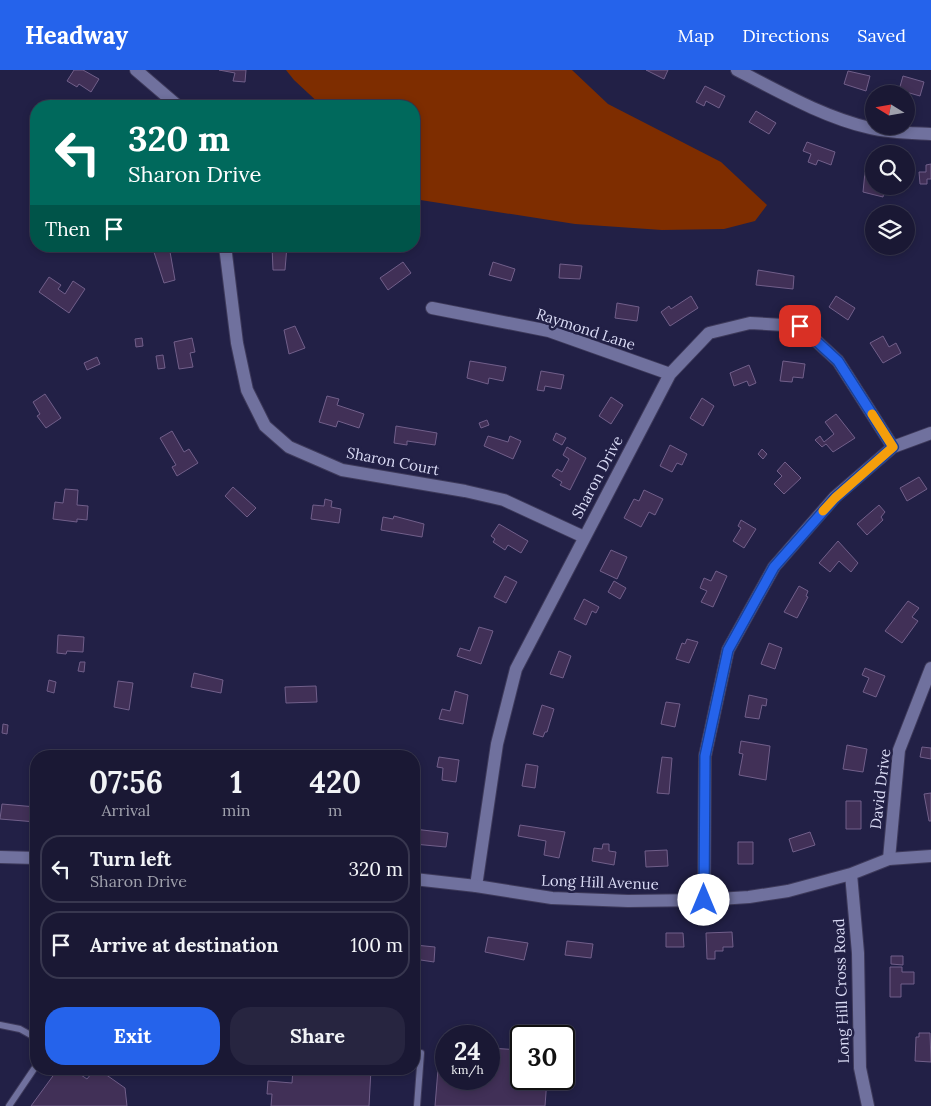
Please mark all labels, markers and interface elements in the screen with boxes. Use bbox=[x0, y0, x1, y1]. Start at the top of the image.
text: Headway bbox=[25, 20, 128, 51]
text: Map bbox=[678, 24, 714, 47]
text: Directions bbox=[742, 24, 829, 47]
text: Saved bbox=[857, 24, 906, 47]
north arrow bbox=[865, 85, 915, 135]
map controls bbox=[865, 85, 915, 255]
text: 320 m bbox=[128, 116, 230, 161]
icon: left bbox=[45, 120, 110, 185]
button: search bbox=[865, 145, 915, 195]
text: Sharon Drive bbox=[128, 160, 261, 188]
button: layers bbox=[865, 205, 915, 255]
icon: arrive bbox=[100, 215, 128, 243]
text: Then bbox=[45, 217, 90, 241]
street label: Raymond Lane bbox=[534, 304, 638, 354]
pin bbox=[779, 305, 821, 347]
icon: arrive bbox=[786, 312, 814, 340]
street label: Sharon Drive bbox=[567, 432, 627, 522]
street label: Sharon Court bbox=[345, 443, 441, 479]
street label: David Drive bbox=[866, 748, 894, 830]
text: 07:56 bbox=[89, 763, 163, 801]
text: 1 bbox=[230, 763, 242, 801]
text: 420 bbox=[310, 763, 361, 801]
text: Arrival bbox=[102, 800, 150, 820]
text: min bbox=[222, 800, 251, 820]
text: m bbox=[328, 800, 342, 820]
text: Turn left bbox=[90, 847, 171, 871]
icon: left bbox=[47, 855, 75, 883]
text: 320 m bbox=[348, 857, 403, 881]
street label: Long Hill Avenue bbox=[541, 870, 659, 894]
text: Sharon Drive bbox=[90, 871, 187, 891]
position arrow bbox=[677, 873, 729, 925]
street label: Long Hill Cross Road bbox=[829, 918, 853, 1064]
icon: arrive bbox=[47, 931, 75, 959]
text: Arrive at destination bbox=[90, 933, 279, 957]
text: 100 m bbox=[351, 933, 403, 957]
button: Exit bbox=[45, 1007, 220, 1065]
button: Share bbox=[230, 1007, 405, 1065]
speed limit sign: 30 bbox=[510, 1025, 575, 1090]
text: 24 bbox=[454, 1035, 481, 1067]
text: km/h bbox=[451, 1062, 484, 1077]

